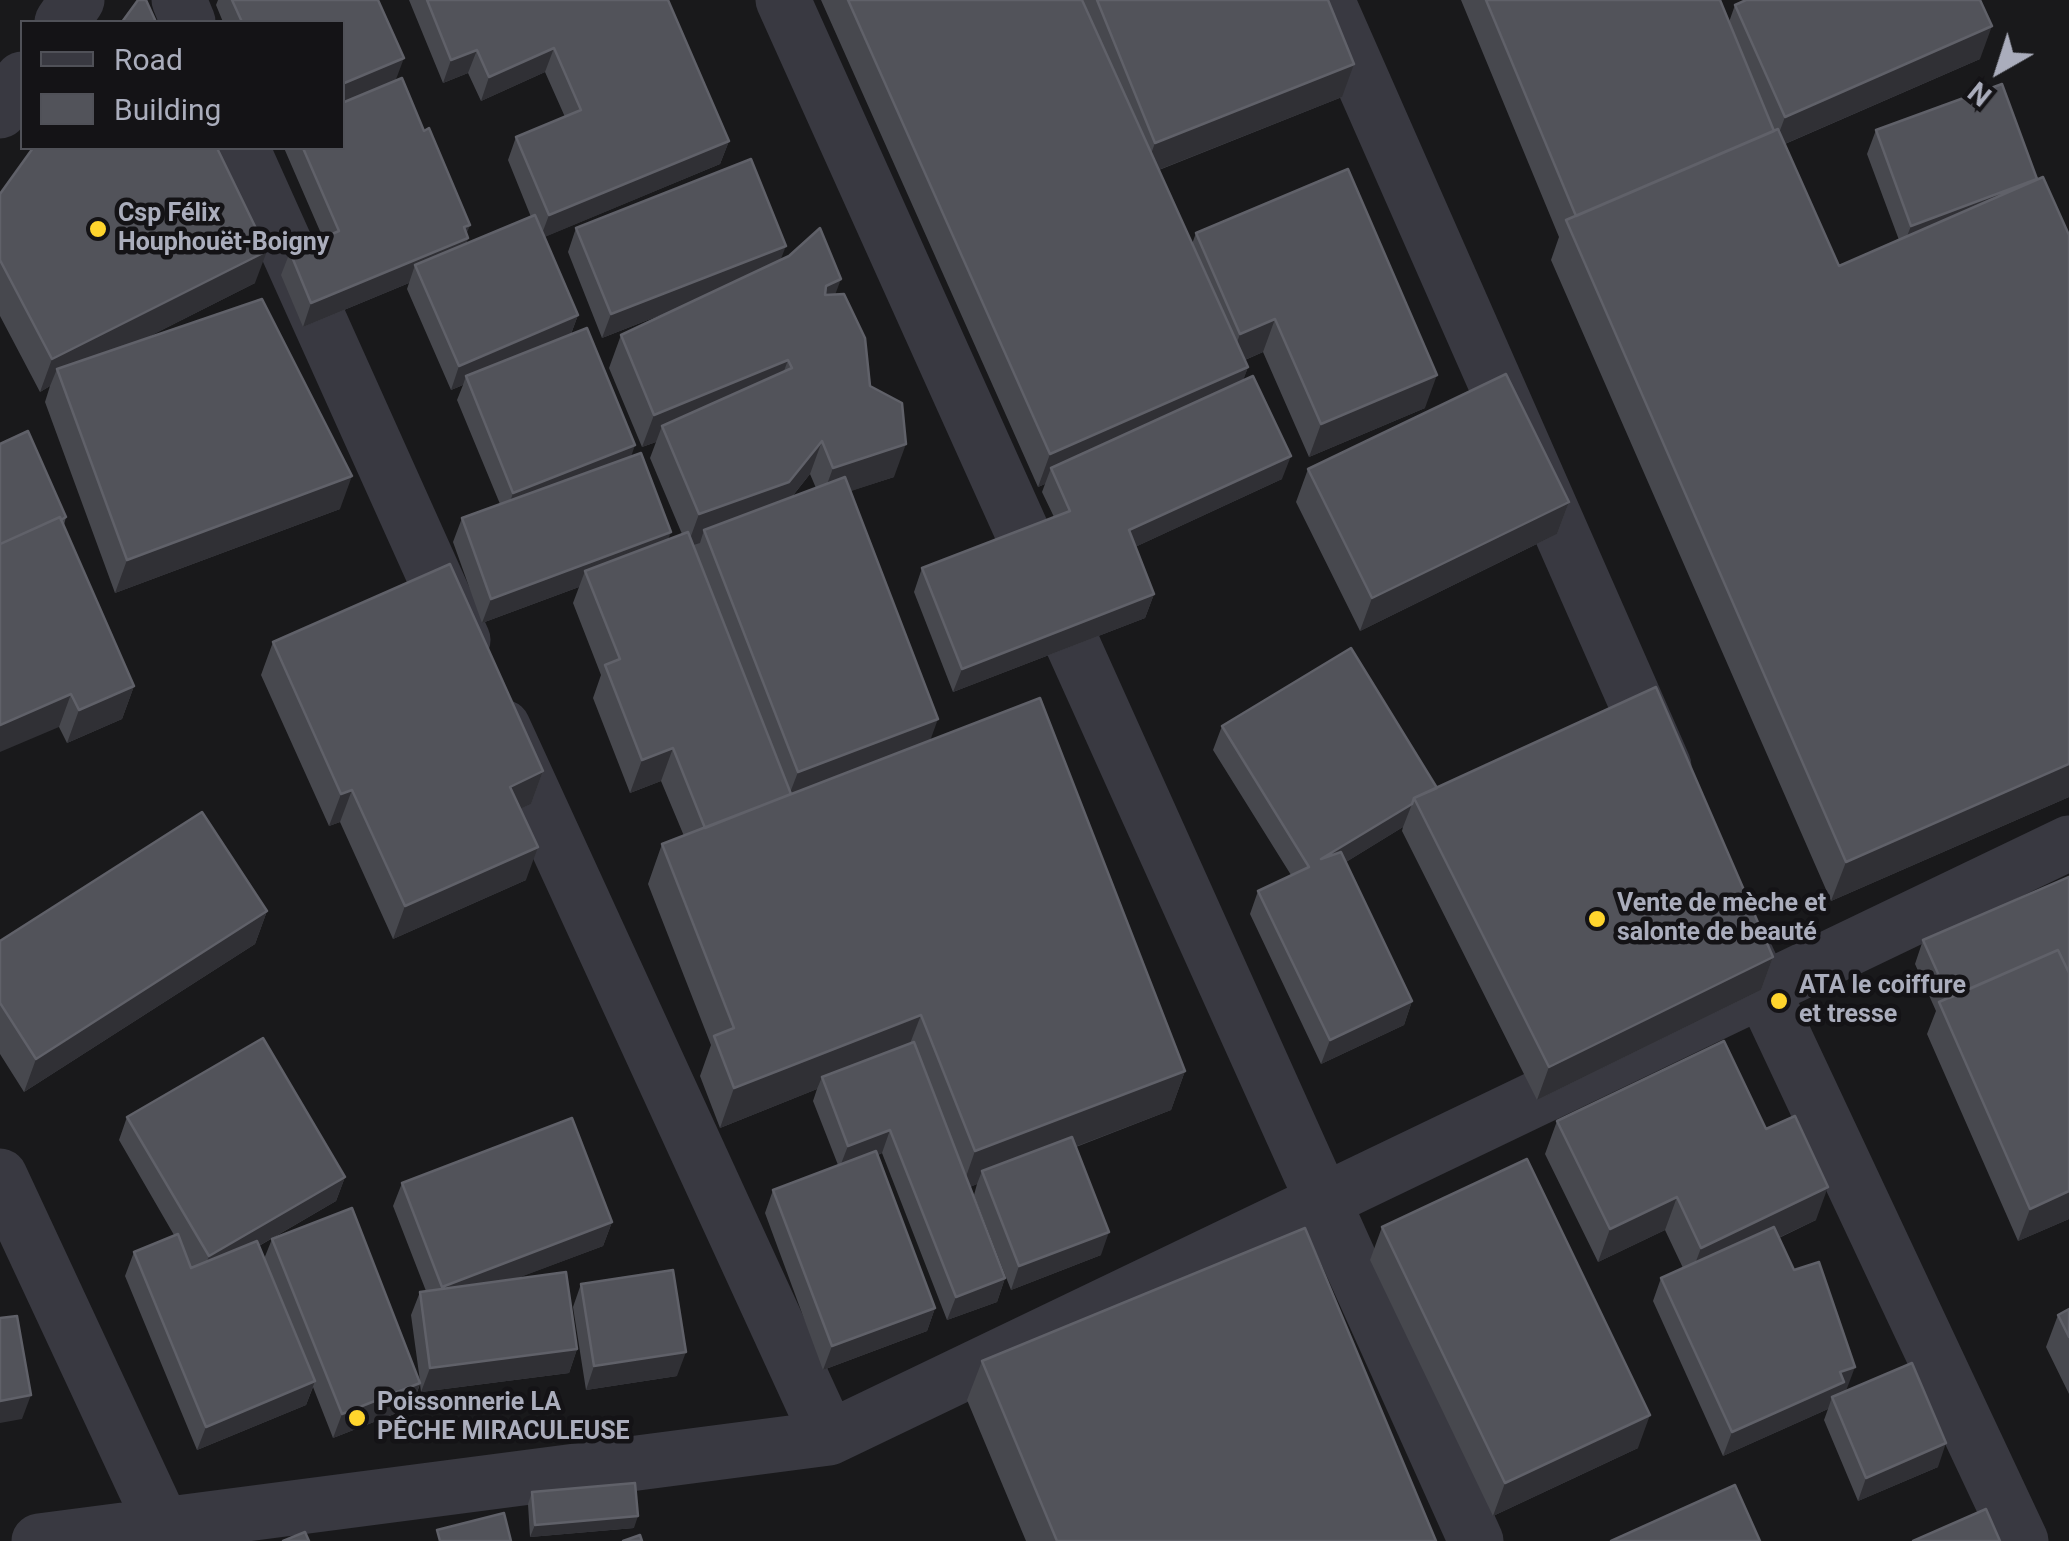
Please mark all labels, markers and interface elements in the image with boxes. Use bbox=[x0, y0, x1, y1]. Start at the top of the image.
legend bbox=[20, 20, 345, 150]
north arrow bbox=[1949, 20, 2049, 120]
text: Road bbox=[114, 42, 183, 77]
text: N bbox=[1962, 75, 1998, 113]
text: Building bbox=[114, 92, 221, 127]
place label: Csp Félix Houphouët-Boigny bbox=[118, 200, 329, 259]
marker: Csp Félix Houphouët-Boigny bbox=[87, 218, 109, 240]
place label: Vente de mèche et salonte de beauté bbox=[1617, 890, 1826, 949]
marker: Vente de mèche et salonte de beauté bbox=[1586, 908, 1608, 930]
place label: ATA le coiffure et tresse bbox=[1799, 972, 1966, 1031]
marker: ATA le coiffure et tresse bbox=[1768, 990, 1790, 1012]
place label: Poissonnerie LA PÊCHE MIRACULEUSE bbox=[377, 1389, 630, 1448]
marker: Poissonnerie LA PÊCHE MIRACULEUSE bbox=[346, 1407, 368, 1429]

